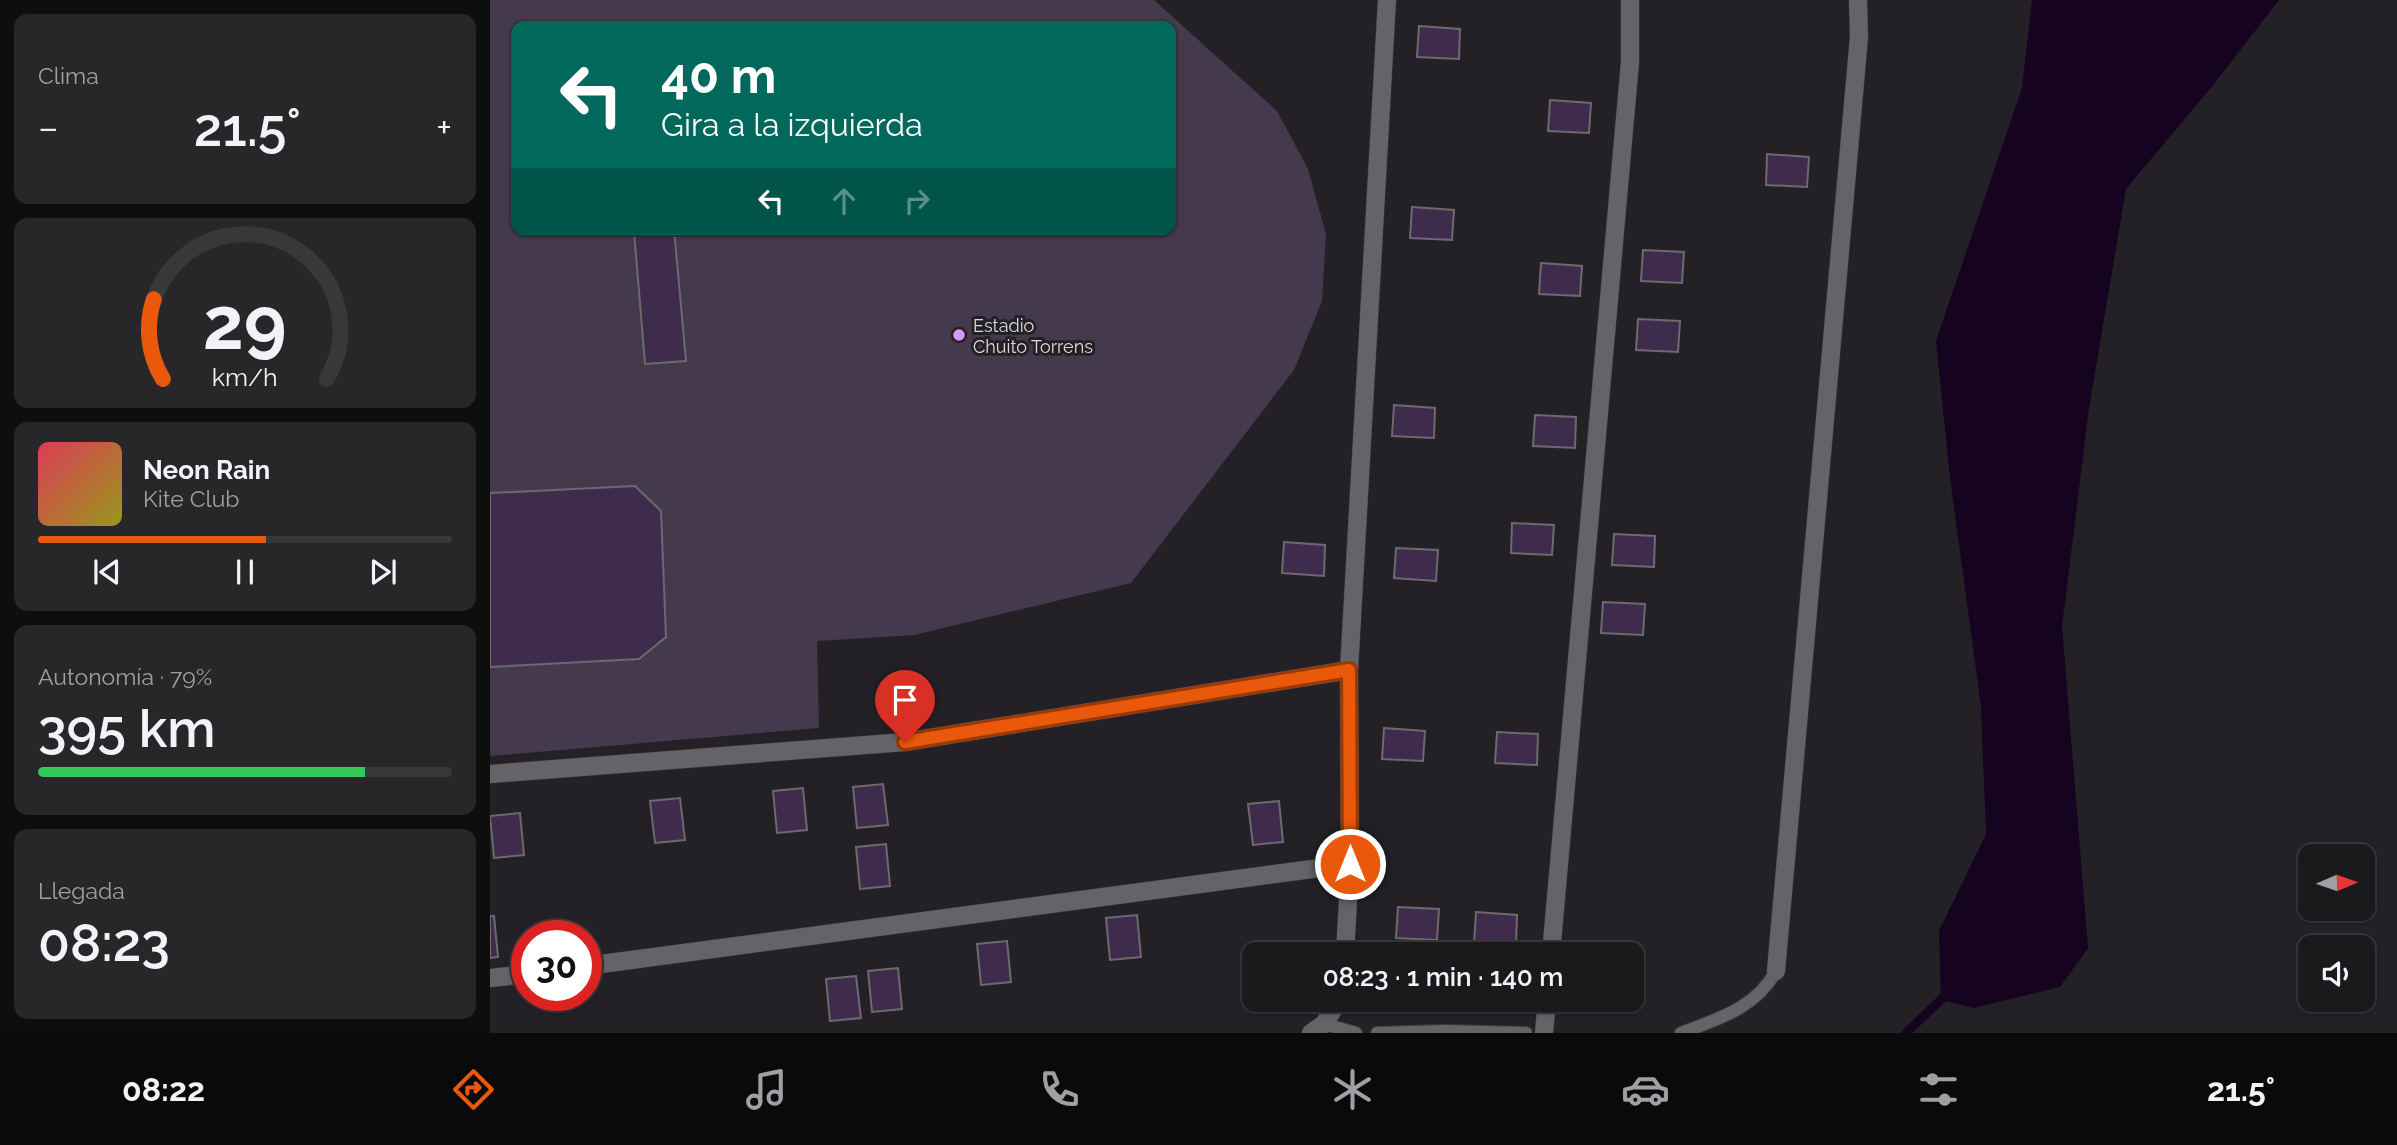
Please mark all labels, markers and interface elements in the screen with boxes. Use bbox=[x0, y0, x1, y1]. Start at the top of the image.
text: 40 m bbox=[661, 47, 776, 104]
icon: left bbox=[546, 49, 637, 140]
text: Clima bbox=[38, 62, 99, 89]
text: 21.5° bbox=[194, 97, 301, 158]
text: − bbox=[38, 105, 58, 150]
text: + bbox=[436, 105, 452, 150]
text: Gira a la izquierda bbox=[661, 106, 923, 143]
icon: left bbox=[752, 182, 790, 220]
icon: ahead bbox=[825, 182, 863, 220]
icon: right bbox=[898, 182, 936, 220]
text: 29 bbox=[203, 281, 287, 366]
place label: Estadio Chuito Torrens bbox=[973, 315, 1093, 357]
marker: Estadio Chuito Torrens bbox=[951, 327, 967, 343]
text: km/h bbox=[212, 361, 278, 391]
text: Neon Rain bbox=[143, 455, 270, 485]
text: Kite Club bbox=[143, 485, 240, 512]
icon: previous bbox=[88, 553, 126, 591]
icon: pause bbox=[226, 553, 264, 591]
icon: next bbox=[364, 553, 402, 591]
text: Autonomía · 79% bbox=[38, 663, 212, 690]
pin bbox=[875, 670, 935, 742]
icon: arrive bbox=[886, 681, 924, 719]
text: 395 km bbox=[38, 698, 215, 759]
position arrow bbox=[1313, 827, 1387, 901]
north arrow bbox=[2298, 844, 2375, 920]
map controls bbox=[2298, 844, 2375, 1012]
text: Llegada bbox=[38, 877, 125, 904]
text: 08:23 bbox=[38, 912, 170, 973]
speed limit sign: 30 bbox=[511, 920, 602, 1011]
button: sound bbox=[2298, 935, 2375, 1012]
text: 08:23 · 1 min · 140 m bbox=[1323, 962, 1563, 992]
icon: directions bbox=[449, 1065, 498, 1114]
icon: music bbox=[742, 1065, 791, 1114]
icon: phone bbox=[1035, 1065, 1084, 1114]
icon: climate bbox=[1328, 1065, 1377, 1114]
icon: car bbox=[1621, 1065, 1670, 1114]
icon: filters bbox=[1914, 1065, 1963, 1114]
text: 08:22 bbox=[122, 1071, 205, 1108]
text: 21.5° bbox=[2207, 1071, 2275, 1108]

